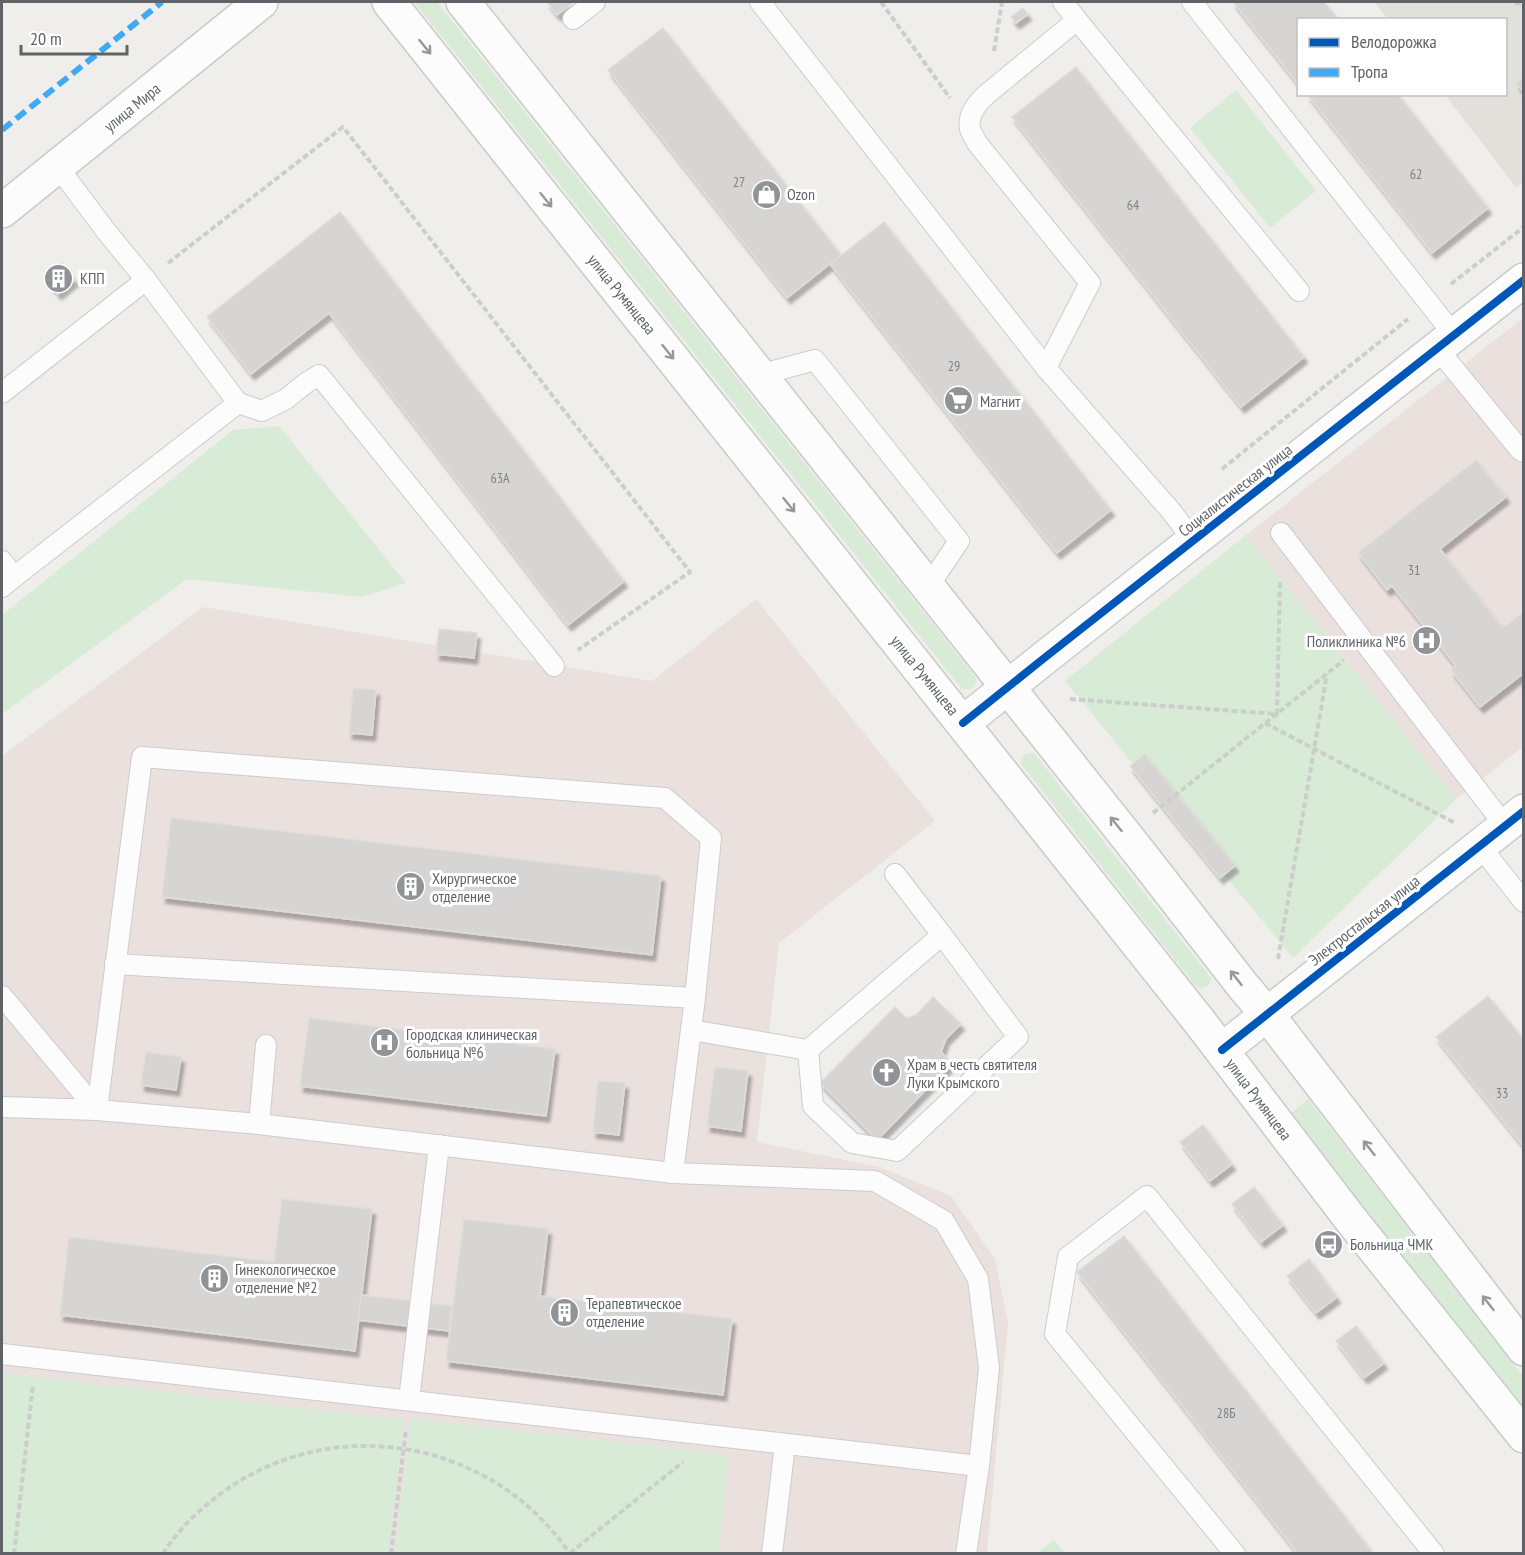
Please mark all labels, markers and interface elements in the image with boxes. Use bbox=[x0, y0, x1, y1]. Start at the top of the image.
scale bar bbox=[21, 18, 128, 56]
legend bbox=[1297, 18, 1507, 96]
text: 20 m bbox=[30, 27, 62, 50]
text: Велодорожка bbox=[1351, 30, 1437, 53]
one-way arrow bbox=[418, 39, 432, 54]
text: Тропа bbox=[1351, 60, 1388, 83]
street label: улица Мира bbox=[100, 78, 164, 136]
house number: 62 bbox=[1410, 165, 1422, 183]
house number: 27 bbox=[733, 173, 745, 191]
shop icon: Ozon bbox=[750, 178, 782, 210]
place label: Ozon bbox=[787, 184, 815, 204]
one-way arrow bbox=[540, 192, 553, 208]
house number: 64 bbox=[1127, 196, 1140, 214]
street label: улица Румянцева bbox=[584, 250, 660, 338]
building icon: КПП bbox=[43, 262, 75, 294]
place label: КПП bbox=[80, 268, 105, 288]
one-way arrow bbox=[661, 344, 674, 360]
house number: 29 bbox=[948, 357, 960, 375]
supermarket icon: Магнит bbox=[943, 385, 975, 417]
place label: Магнит bbox=[980, 391, 1021, 411]
street label: Социалистическая улица bbox=[1174, 439, 1296, 541]
house number: 63А bbox=[490, 469, 510, 487]
one-way arrow bbox=[783, 497, 796, 513]
house number: 31 bbox=[1408, 561, 1420, 579]
hospital icon: Поликлиника №6 bbox=[1411, 625, 1443, 657]
street label: улица Румянцева bbox=[887, 631, 963, 719]
place label: Поликлиника №6 bbox=[1307, 631, 1406, 651]
one-way arrow bbox=[1110, 816, 1123, 832]
place label: Хирургическое отделение bbox=[432, 868, 517, 906]
street label: Электростальская улица bbox=[1304, 870, 1424, 970]
building icon: Хирургическое отделение bbox=[395, 871, 427, 903]
one-way arrow bbox=[1230, 970, 1243, 986]
place label: Городская клиническая больница №6 bbox=[406, 1024, 537, 1062]
hospital icon: Городская клиническая больница №6 bbox=[369, 1027, 401, 1059]
place label: Храм в честь святителя Луки Крымского bbox=[906, 1054, 1037, 1092]
street label: улица Румянцева bbox=[1222, 1054, 1296, 1144]
church icon: Храм в честь святителя Луки Крымского bbox=[870, 1057, 902, 1089]
house number: 33 bbox=[1496, 1084, 1508, 1102]
one-way arrow bbox=[1363, 1140, 1376, 1156]
bus stop icon: Больница ЧМК bbox=[1313, 1228, 1345, 1260]
place label: Больница ЧМК bbox=[1350, 1234, 1433, 1254]
place label: Гинекологическое отделение №2 bbox=[235, 1259, 336, 1297]
building icon: Гинекологическое отделение №2 bbox=[198, 1262, 230, 1294]
place label: Терапевтическое отделение bbox=[586, 1293, 682, 1331]
one-way arrow bbox=[1481, 1295, 1494, 1311]
building icon: Терапевтическое отделение bbox=[549, 1296, 581, 1328]
house number: 28Б bbox=[1217, 1404, 1235, 1422]

